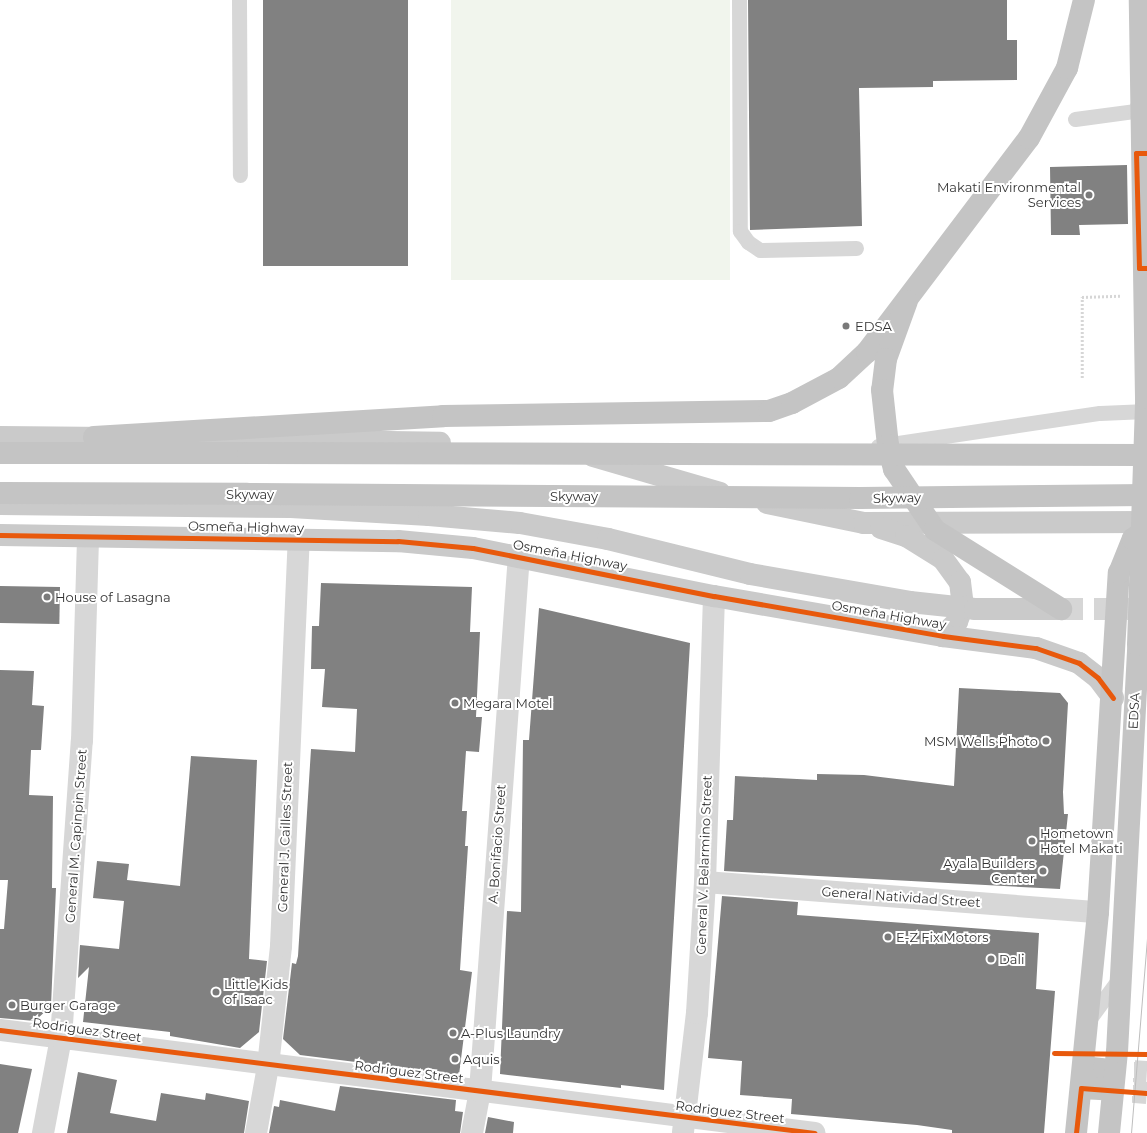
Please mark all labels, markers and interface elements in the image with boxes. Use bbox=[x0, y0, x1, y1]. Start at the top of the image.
place label: Makati Environmental Services bbox=[937, 180, 1081, 211]
marker: Makati Environmental Services bbox=[1084, 190, 1094, 200]
place label: EDSA bbox=[855, 318, 892, 334]
marker: EDSA bbox=[840, 320, 852, 332]
street label: Skyway bbox=[226, 486, 274, 502]
street label: Skyway bbox=[550, 488, 598, 504]
street label: Skyway bbox=[873, 490, 921, 506]
street label: Osmeña Highway bbox=[188, 518, 304, 536]
street label: Osmeña Highway bbox=[512, 536, 628, 574]
place label: House of Lasagna bbox=[55, 589, 171, 605]
marker: House of Lasagna bbox=[42, 592, 52, 602]
street label: Osmeña Highway bbox=[831, 597, 947, 633]
street label: EDSA bbox=[1125, 692, 1143, 730]
place label: Megara Motel bbox=[463, 695, 553, 711]
marker: Megara Motel bbox=[450, 698, 460, 708]
place label: MSM Wells Photo bbox=[924, 733, 1038, 749]
marker: MSM Wells Photo bbox=[1041, 736, 1051, 746]
street label: General M. Capinpin Street bbox=[62, 749, 90, 923]
street label: General J. Cailles Street bbox=[275, 762, 295, 912]
street label: General V. Belarmino Street bbox=[693, 775, 715, 955]
street label: A. Bonifacio Street bbox=[485, 784, 509, 904]
place label: Hometown Hotel Makati bbox=[1040, 826, 1123, 857]
marker: Hometown Hotel Makati bbox=[1027, 836, 1037, 846]
place label: Ayala Builders Center bbox=[943, 856, 1035, 887]
marker: Ayala Builders Center bbox=[1038, 866, 1048, 876]
street label: General Natividad Street bbox=[821, 884, 981, 910]
place label: E-Z Fix Motors bbox=[896, 929, 989, 945]
marker: E-Z Fix Motors bbox=[883, 932, 893, 942]
place label: Dali bbox=[999, 951, 1024, 967]
marker: Dali bbox=[986, 954, 996, 964]
place label: Little Kids of Isaac bbox=[224, 977, 288, 1008]
marker: Little Kids of Isaac bbox=[211, 987, 221, 997]
place label: Burger Garage bbox=[20, 997, 116, 1013]
marker: Burger Garage bbox=[7, 1000, 17, 1010]
street label: Rodriguez Street bbox=[32, 1015, 142, 1045]
place label: A-Plus Laundry bbox=[461, 1025, 560, 1041]
marker: A-Plus Laundry bbox=[448, 1028, 458, 1038]
place label: Aquis bbox=[463, 1051, 500, 1067]
marker: Aquis bbox=[450, 1054, 460, 1064]
street label: Rodriguez Street bbox=[354, 1058, 464, 1086]
street label: Rodriguez Street bbox=[675, 1098, 785, 1126]

